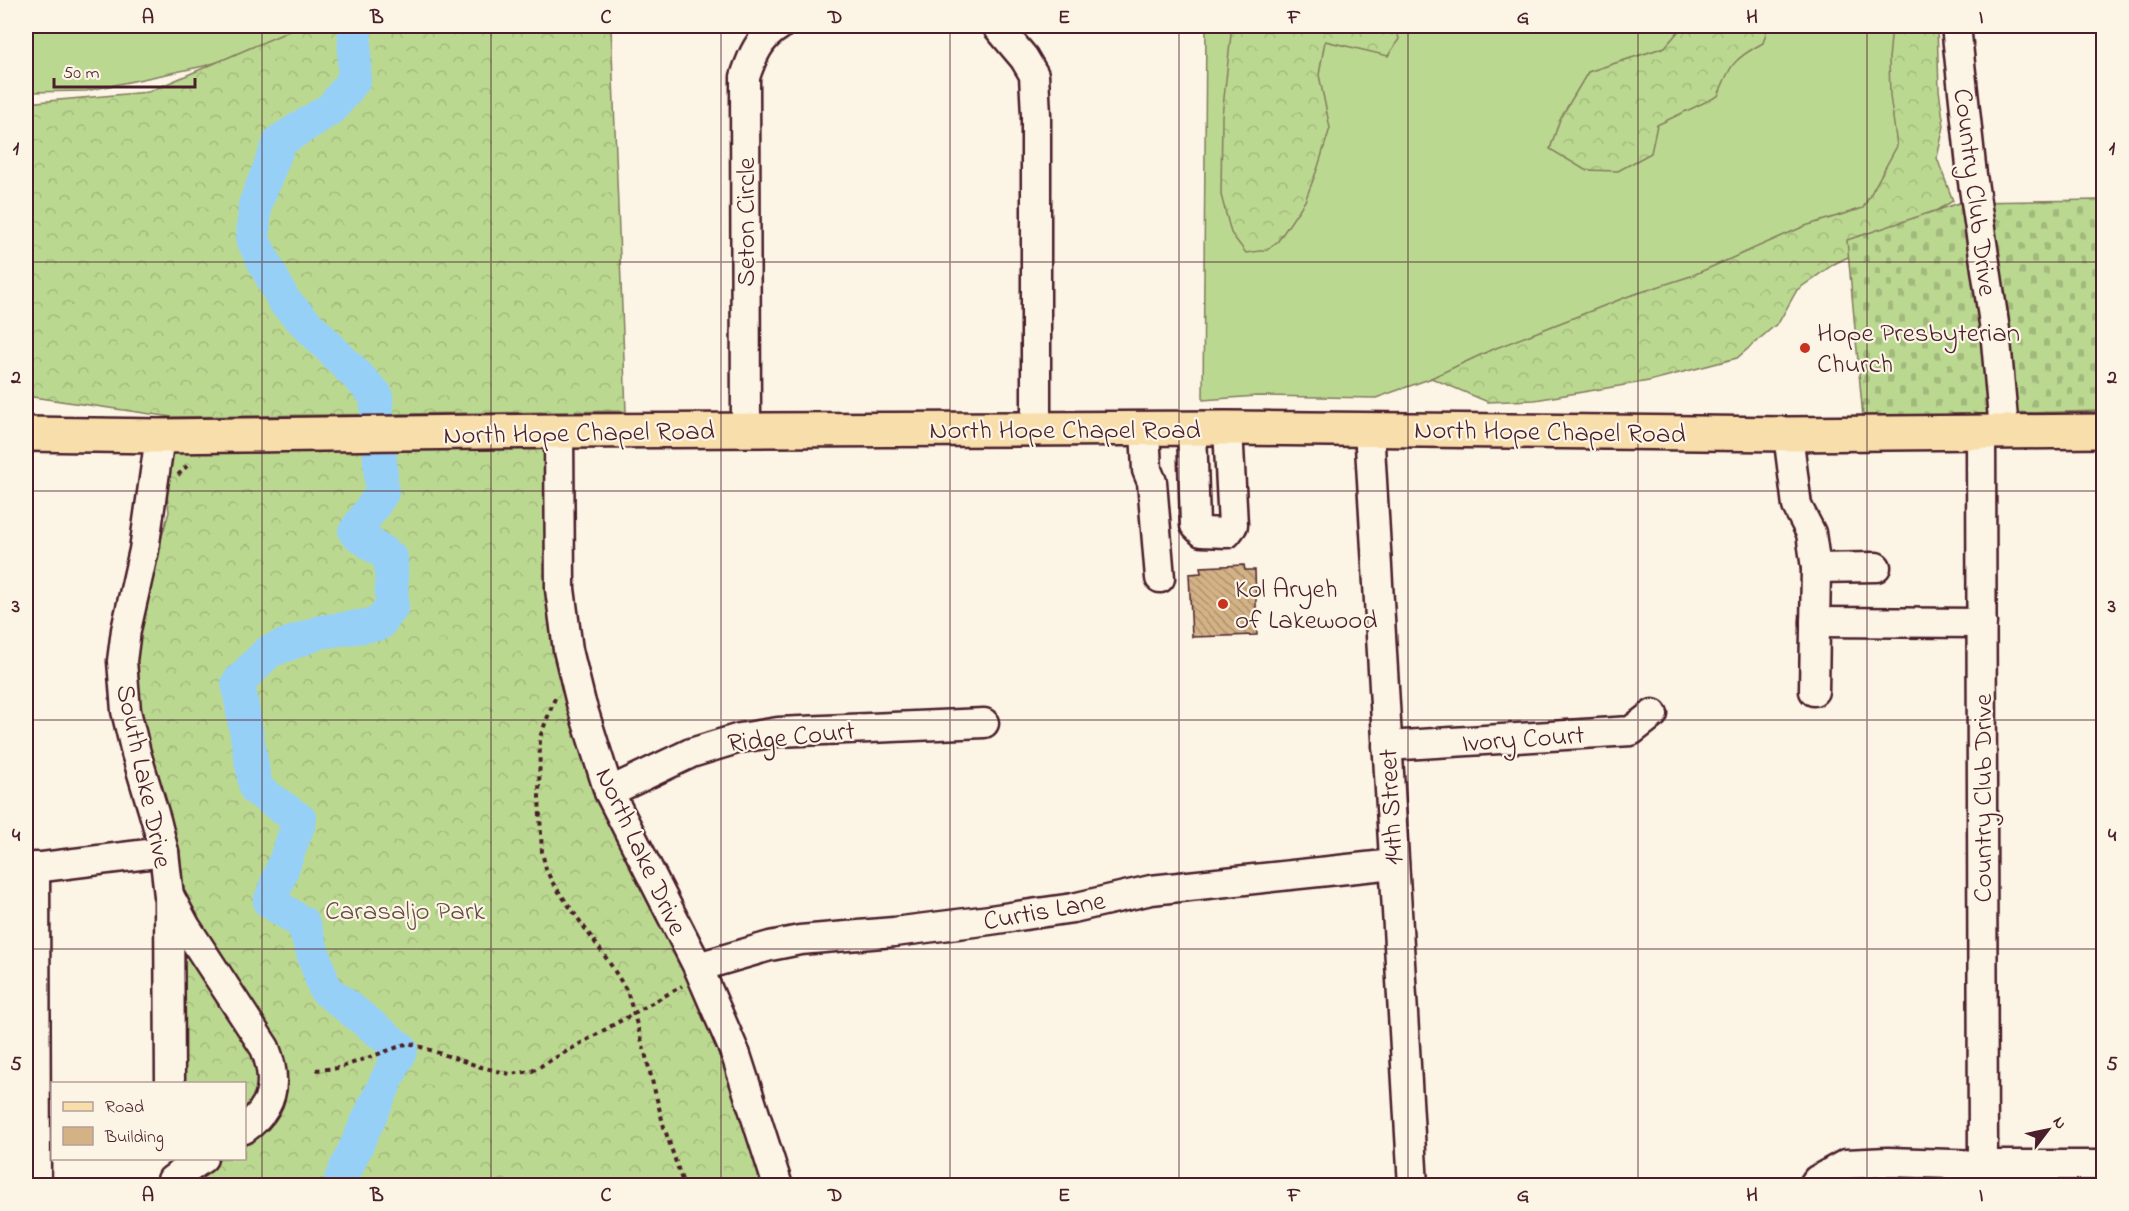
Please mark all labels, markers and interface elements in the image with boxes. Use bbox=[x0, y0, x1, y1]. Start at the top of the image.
text: A bbox=[142, 4, 154, 33]
text: B bbox=[369, 4, 384, 33]
text: C bbox=[601, 4, 612, 33]
text: D bbox=[827, 4, 842, 33]
text: E bbox=[1058, 4, 1070, 33]
text: F bbox=[1287, 4, 1301, 33]
text: G bbox=[1517, 4, 1530, 33]
text: H bbox=[1746, 4, 1758, 33]
text: I bbox=[1979, 4, 1984, 33]
scale bar bbox=[54, 51, 195, 89]
text: 50 m bbox=[63, 61, 100, 87]
street label: Country Club Drive bbox=[1941, 86, 2006, 299]
text: 1 bbox=[13, 135, 20, 164]
text: 1 bbox=[2109, 135, 2116, 164]
street label: Seton Circle bbox=[728, 156, 767, 287]
place label: Hope Presbyterian Church bbox=[1817, 315, 2020, 385]
marker: Hope Presbyterian Church bbox=[1798, 341, 1812, 355]
text: 2 bbox=[10, 364, 21, 393]
text: 2 bbox=[2106, 364, 2117, 393]
street label: North Hope Chapel Road bbox=[929, 412, 1201, 451]
street label: North Hope Chapel Road bbox=[1414, 412, 1686, 455]
street label: North Hope Chapel Road bbox=[443, 413, 715, 456]
place label: Kol Aryeh of Lakewood bbox=[1235, 571, 1378, 641]
text: 3 bbox=[11, 593, 20, 622]
text: 3 bbox=[2107, 593, 2116, 622]
marker: Kol Aryeh of Lakewood bbox=[1216, 597, 1230, 611]
street label: South Lake Drive bbox=[104, 681, 181, 873]
street label: Country Club Drive bbox=[1965, 693, 2004, 902]
street label: Ridge Court bbox=[726, 712, 857, 765]
street label: Ivory Court bbox=[1461, 717, 1586, 764]
street label: 14th Street bbox=[1370, 748, 1415, 866]
street label: North Lake Drive bbox=[584, 762, 696, 943]
text: 4 bbox=[12, 822, 21, 851]
text: 4 bbox=[2108, 822, 2117, 851]
street label: Curtis Lane bbox=[980, 882, 1109, 942]
park label: Carasaljo Park bbox=[325, 893, 485, 932]
text: 5 bbox=[10, 1051, 22, 1080]
text: 5 bbox=[2106, 1051, 2118, 1080]
legend bbox=[51, 1082, 246, 1160]
text: Road bbox=[105, 1095, 144, 1121]
north arrow bbox=[2018, 1100, 2078, 1160]
text: N bbox=[2046, 1112, 2072, 1134]
text: Building bbox=[104, 1125, 164, 1152]
text: A bbox=[142, 1182, 154, 1211]
text: B bbox=[369, 1182, 384, 1211]
text: C bbox=[601, 1182, 612, 1211]
text: D bbox=[827, 1182, 842, 1211]
text: E bbox=[1058, 1182, 1070, 1211]
text: F bbox=[1287, 1182, 1301, 1211]
text: G bbox=[1517, 1182, 1530, 1211]
text: H bbox=[1746, 1182, 1758, 1211]
text: I bbox=[1979, 1182, 1984, 1211]

